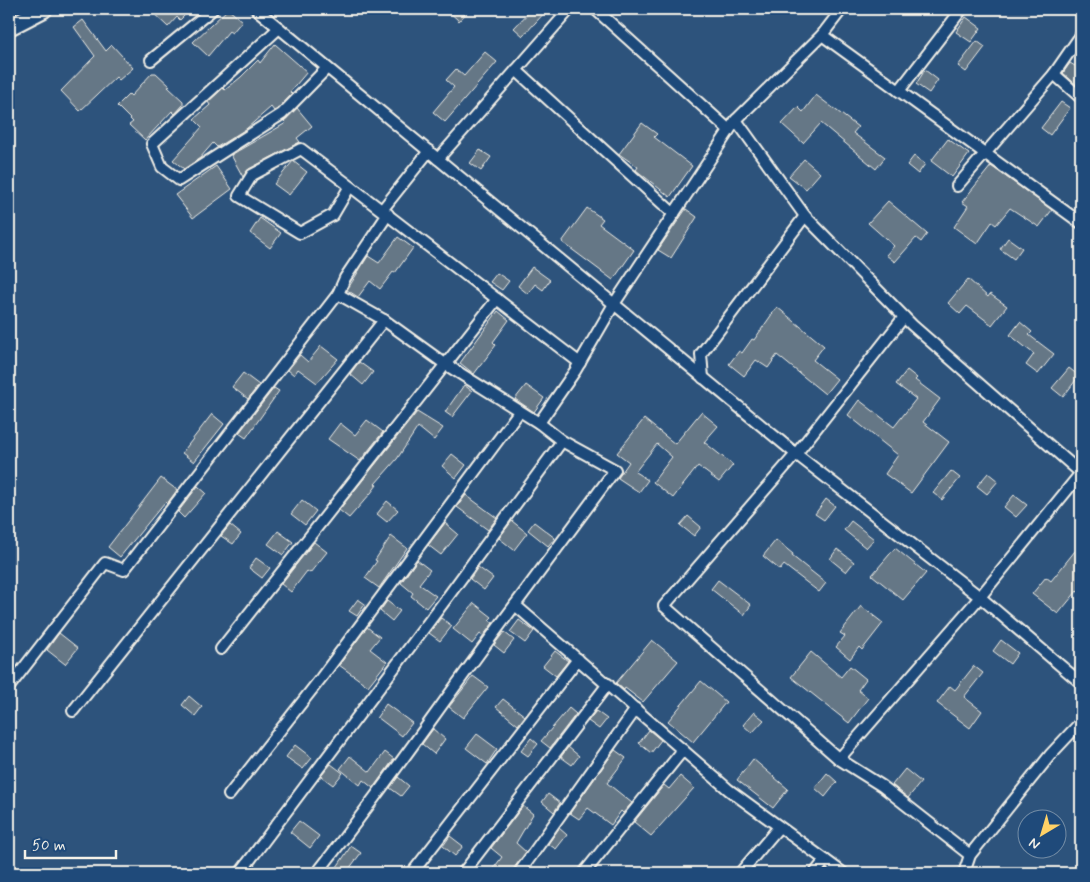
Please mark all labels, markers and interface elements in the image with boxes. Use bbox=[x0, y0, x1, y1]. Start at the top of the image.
north arrow bbox=[1018, 810, 1068, 860]
scale bar bbox=[25, 827, 116, 859]
text: N bbox=[1025, 833, 1044, 853]
text: 50 m bbox=[32, 836, 66, 856]

